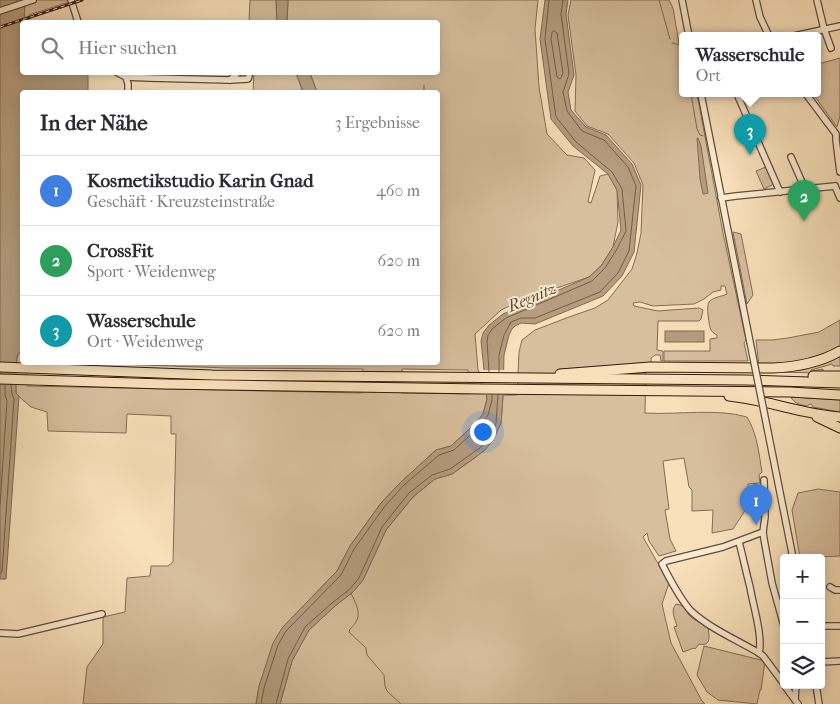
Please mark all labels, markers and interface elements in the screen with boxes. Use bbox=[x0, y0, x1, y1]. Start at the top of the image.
search box bbox=[20, 20, 440, 75]
popup bbox=[679, 32, 821, 97]
icon: search bbox=[38, 34, 66, 62]
text: Hier suchen bbox=[78, 37, 177, 59]
text: Wasserschule bbox=[696, 44, 804, 66]
text: Ort bbox=[696, 66, 721, 85]
text: In der Nähe bbox=[40, 111, 148, 135]
text: 3 Ergebnisse bbox=[335, 113, 420, 132]
pin: 3 bbox=[734, 114, 766, 155]
text: Kosmetikstudio Karin Gnad bbox=[87, 170, 314, 192]
pin: 2 bbox=[788, 180, 820, 221]
text: 1 bbox=[53, 181, 59, 200]
text: 460 m bbox=[376, 181, 420, 200]
text: Geschäft · Kreuzsteinstraße bbox=[87, 192, 275, 211]
text: CrossFit bbox=[87, 240, 154, 262]
text: 2 bbox=[52, 251, 60, 270]
text: 620 m bbox=[378, 251, 420, 270]
text: Sport · Weidenweg bbox=[87, 262, 215, 281]
water label: Regnitz bbox=[504, 278, 559, 316]
text: Wasserschule bbox=[87, 310, 196, 332]
text: 3 bbox=[53, 321, 59, 340]
text: 620 m bbox=[378, 321, 420, 340]
text: Ort · Weidenweg bbox=[87, 332, 203, 351]
your location bbox=[470, 419, 496, 445]
pin: 1 bbox=[740, 484, 772, 525]
map controls bbox=[780, 554, 825, 689]
button: + bbox=[780, 554, 825, 599]
button: − bbox=[780, 599, 825, 644]
button: layers bbox=[780, 644, 825, 689]

